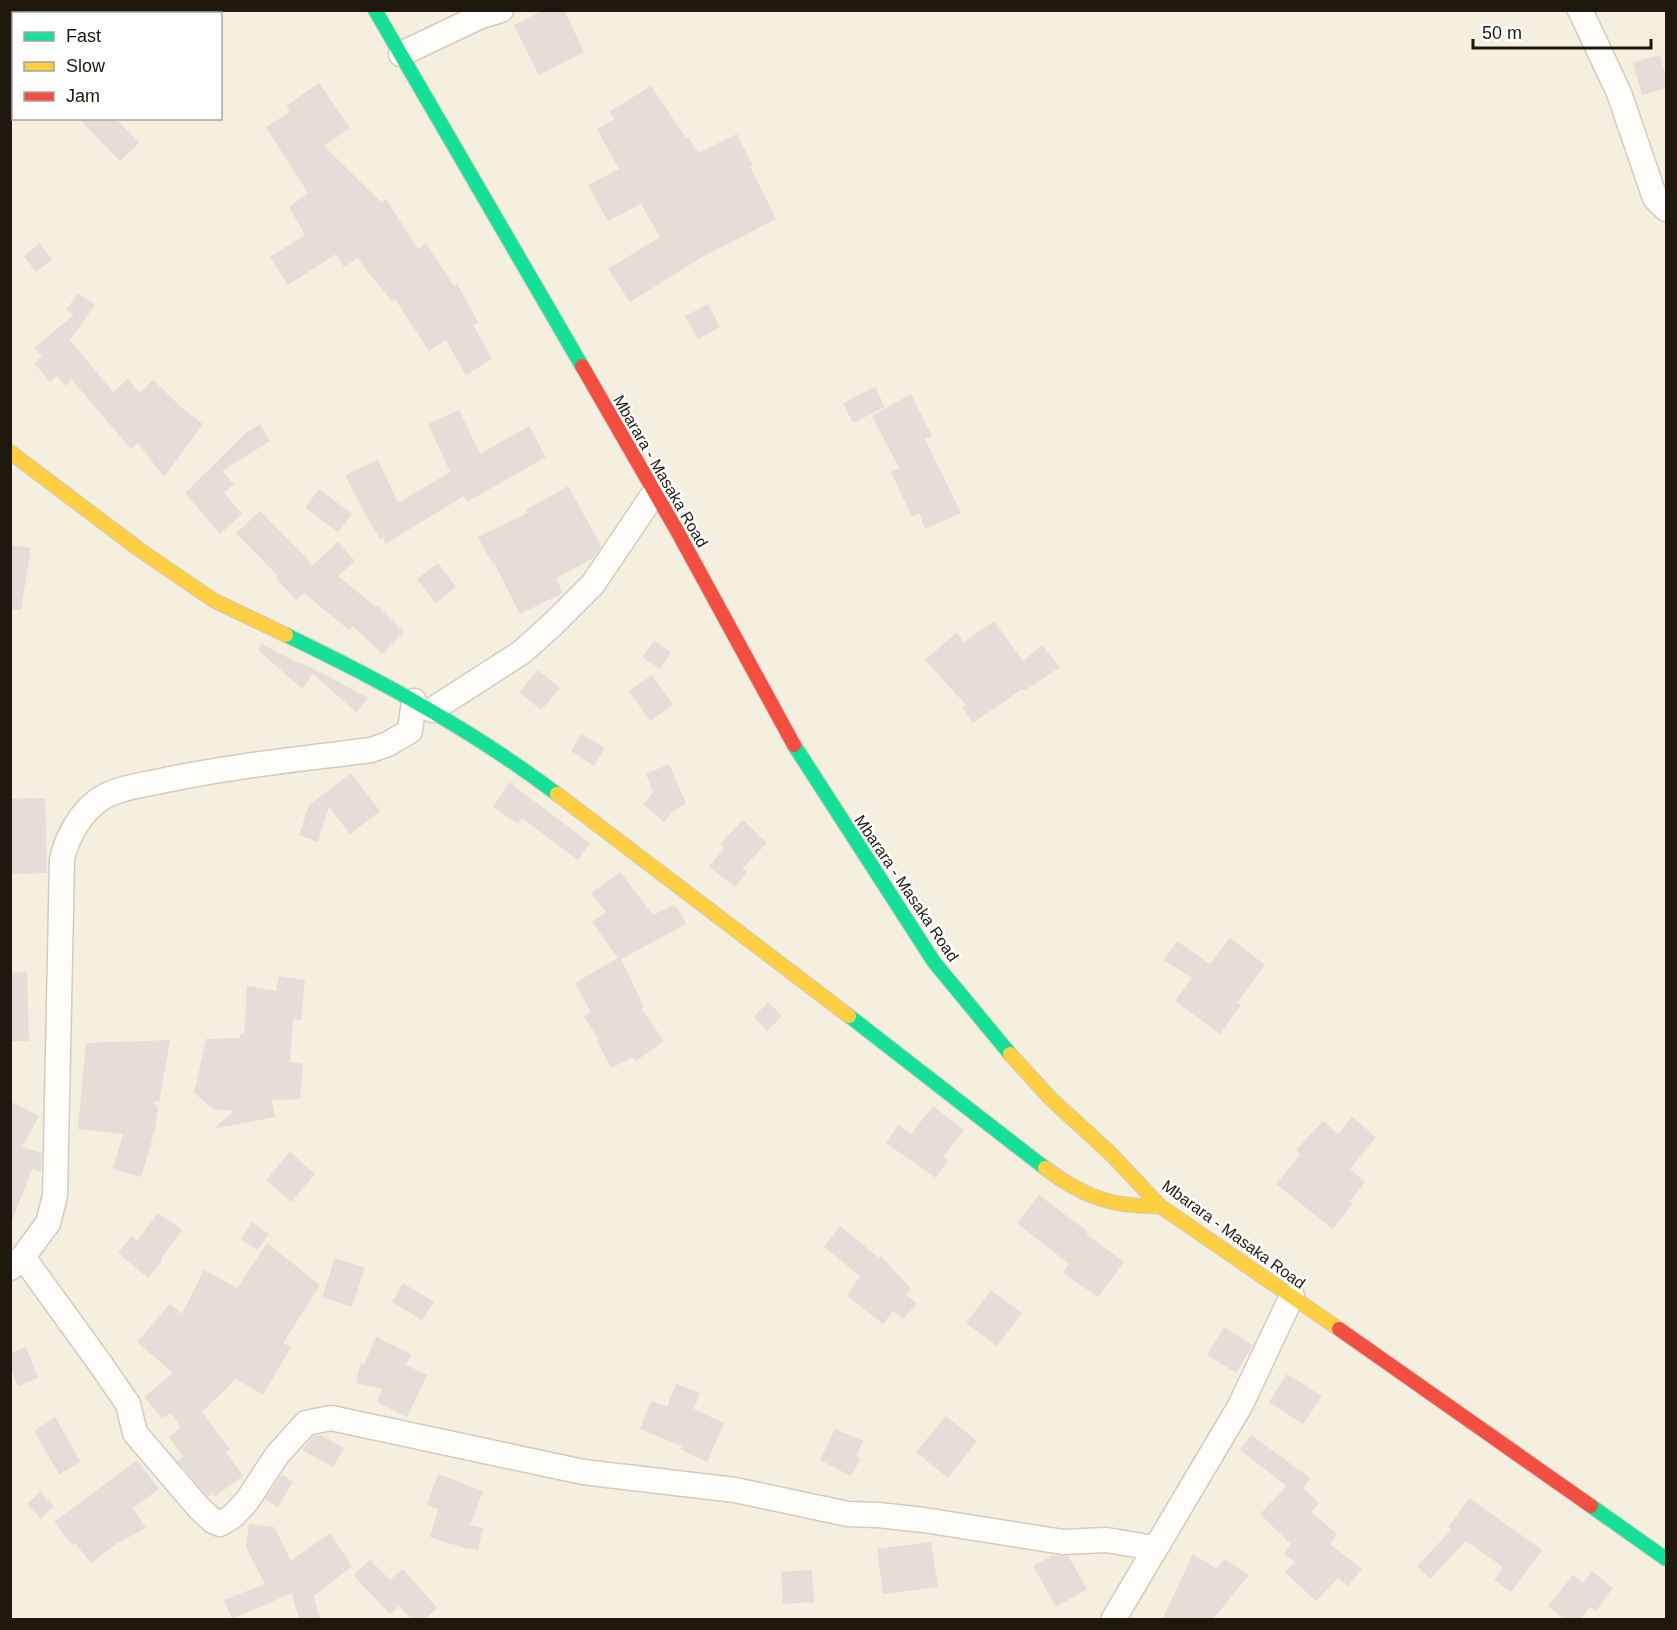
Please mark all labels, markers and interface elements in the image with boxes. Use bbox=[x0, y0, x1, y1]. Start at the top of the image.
legend bbox=[12, 12, 222, 120]
scale bar bbox=[1473, 12, 1652, 50]
text: 50 m bbox=[1482, 23, 1522, 43]
text: Fast bbox=[66, 26, 101, 46]
text: Slow bbox=[66, 56, 106, 76]
text: Jam bbox=[66, 86, 100, 106]
street label: Mbarara - Masaka Road bbox=[610, 392, 711, 550]
street label: Mbarara - Masaka Road bbox=[851, 812, 962, 965]
street label: Mbarara - Masaka Road bbox=[1159, 1177, 1308, 1292]

